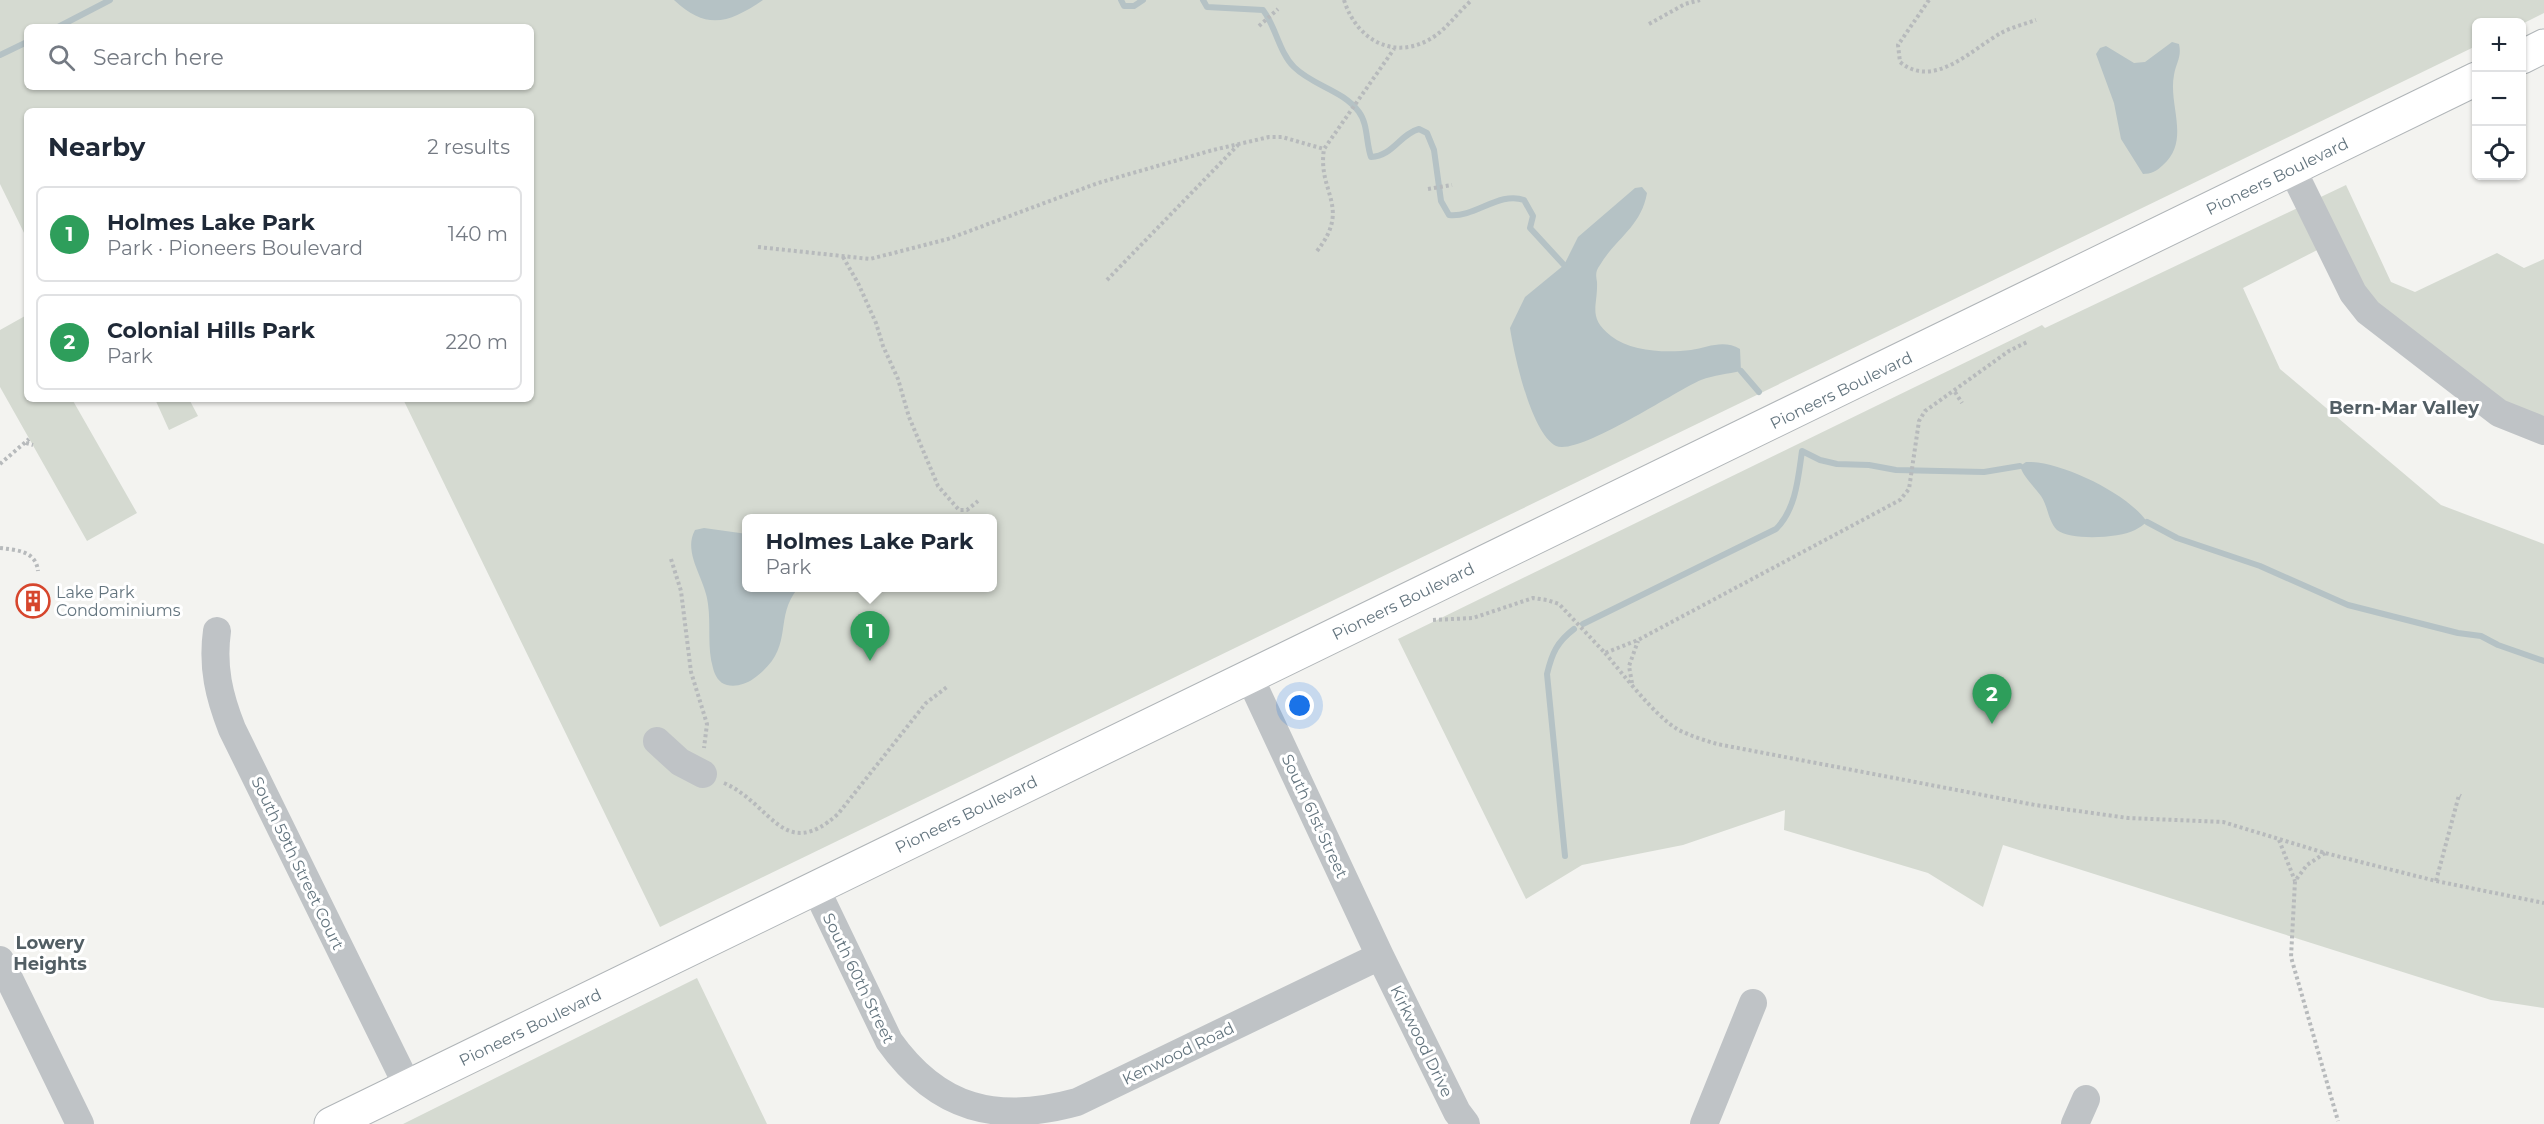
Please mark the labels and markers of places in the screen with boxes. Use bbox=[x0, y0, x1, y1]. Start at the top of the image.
building icon: Lake Park Condominiums bbox=[15, 583, 51, 619]
place label: Lake Park Condominiums bbox=[56, 583, 181, 620]
pin: 1 bbox=[850, 612, 890, 661]
pin: 2 bbox=[1972, 674, 2012, 724]

